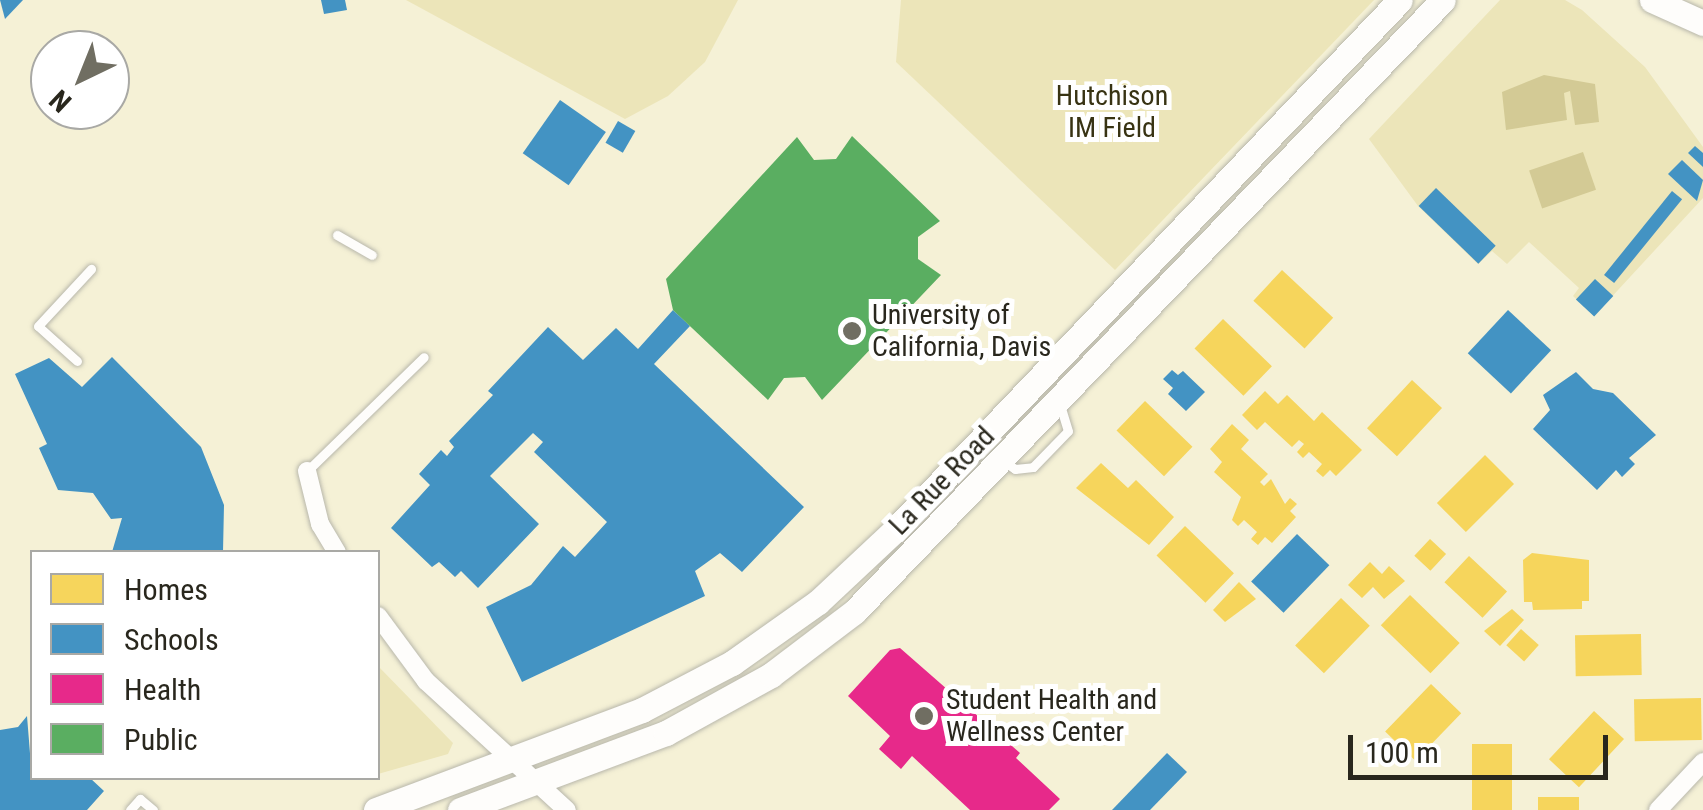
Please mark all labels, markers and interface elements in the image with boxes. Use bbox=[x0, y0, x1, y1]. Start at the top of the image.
north arrow bbox=[30, 30, 130, 130]
park label: Hutchison IM Field bbox=[1056, 79, 1168, 145]
text: N bbox=[43, 83, 78, 119]
place label: University of California, Davis bbox=[872, 298, 1051, 364]
marker: University of California, Davis bbox=[841, 320, 863, 342]
street label: La Rue Road bbox=[882, 420, 1002, 542]
legend bbox=[30, 550, 380, 780]
text: Homes bbox=[124, 572, 208, 607]
text: Schools bbox=[124, 622, 219, 657]
text: Health bbox=[124, 672, 201, 707]
place label: Student Health and Wellness Center bbox=[946, 683, 1157, 749]
marker: Student Health and Wellness Center bbox=[911, 703, 937, 729]
scale bar bbox=[1353, 715, 1613, 777]
text: Public bbox=[124, 722, 198, 757]
text: 100 m bbox=[1365, 735, 1439, 770]

